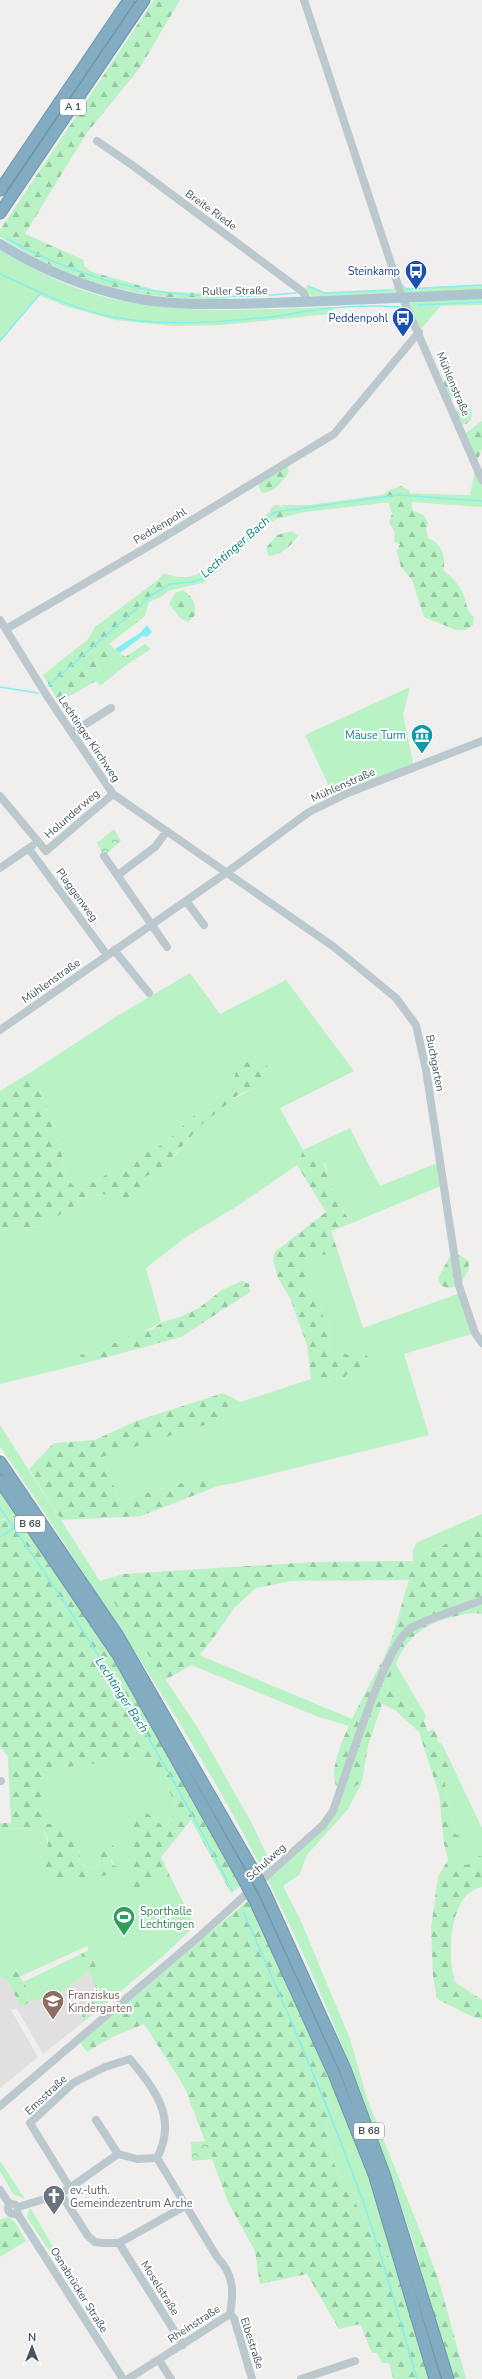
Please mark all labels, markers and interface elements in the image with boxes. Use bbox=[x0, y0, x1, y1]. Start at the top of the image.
road number: A 1 bbox=[60, 99, 86, 115]
street label: Breite Riede bbox=[182, 186, 240, 234]
bus stop icon: Steinkamp bbox=[403, 258, 429, 291]
place label: Steinkamp bbox=[348, 264, 400, 279]
street label: Ruller Straße bbox=[202, 283, 268, 299]
bus stop icon: Peddenpohl bbox=[390, 305, 416, 338]
place label: Peddenpohl bbox=[328, 311, 389, 326]
street label: Mühlenstraße bbox=[433, 350, 473, 419]
street label: Peddenpohl bbox=[131, 504, 190, 548]
water label: Lechtinger Bach bbox=[197, 512, 273, 581]
street label: Lechtinger Kirchweg bbox=[55, 693, 123, 785]
museum icon: Mäuse Turm bbox=[409, 722, 435, 755]
place label: Mäuse Turm bbox=[345, 728, 406, 743]
street label: Mühlenstraße bbox=[309, 764, 377, 806]
street label: Holunderweg bbox=[41, 786, 103, 842]
street label: Plaggenweg bbox=[53, 865, 101, 925]
street label: Mühlenstraße bbox=[19, 955, 83, 1007]
street label: Buchgarten bbox=[422, 1033, 448, 1093]
road number: B 68 bbox=[15, 1516, 45, 1532]
water label: Lechtinger Bach bbox=[92, 1654, 152, 1736]
street label: Schulweg bbox=[243, 1840, 289, 1884]
sports icon: Sporthalle Lechtingen bbox=[111, 1904, 137, 1937]
place label: Sporthalle Lechtingen bbox=[140, 1904, 194, 1932]
school or university icon: Franziskus Kindergarten bbox=[40, 1988, 66, 2021]
place label: Franziskus Kindergarten bbox=[68, 1988, 132, 2016]
street label: Emsstraße bbox=[22, 2072, 70, 2118]
road number: B 68 bbox=[354, 2123, 384, 2139]
church icon: ev.-luth. Gemeindezentrum Arche bbox=[41, 2183, 67, 2216]
place label: ev.-luth. Gemeindezentrum Arche bbox=[70, 2183, 193, 2211]
street label: Osnabrücker Straße bbox=[47, 2244, 111, 2336]
street label: Moselstraße bbox=[137, 2258, 183, 2318]
street label: Rheinstraße bbox=[165, 2301, 223, 2347]
street label: Elbestraße bbox=[237, 2315, 267, 2371]
north arrow bbox=[12, 2327, 52, 2367]
text: N bbox=[28, 2330, 36, 2345]

